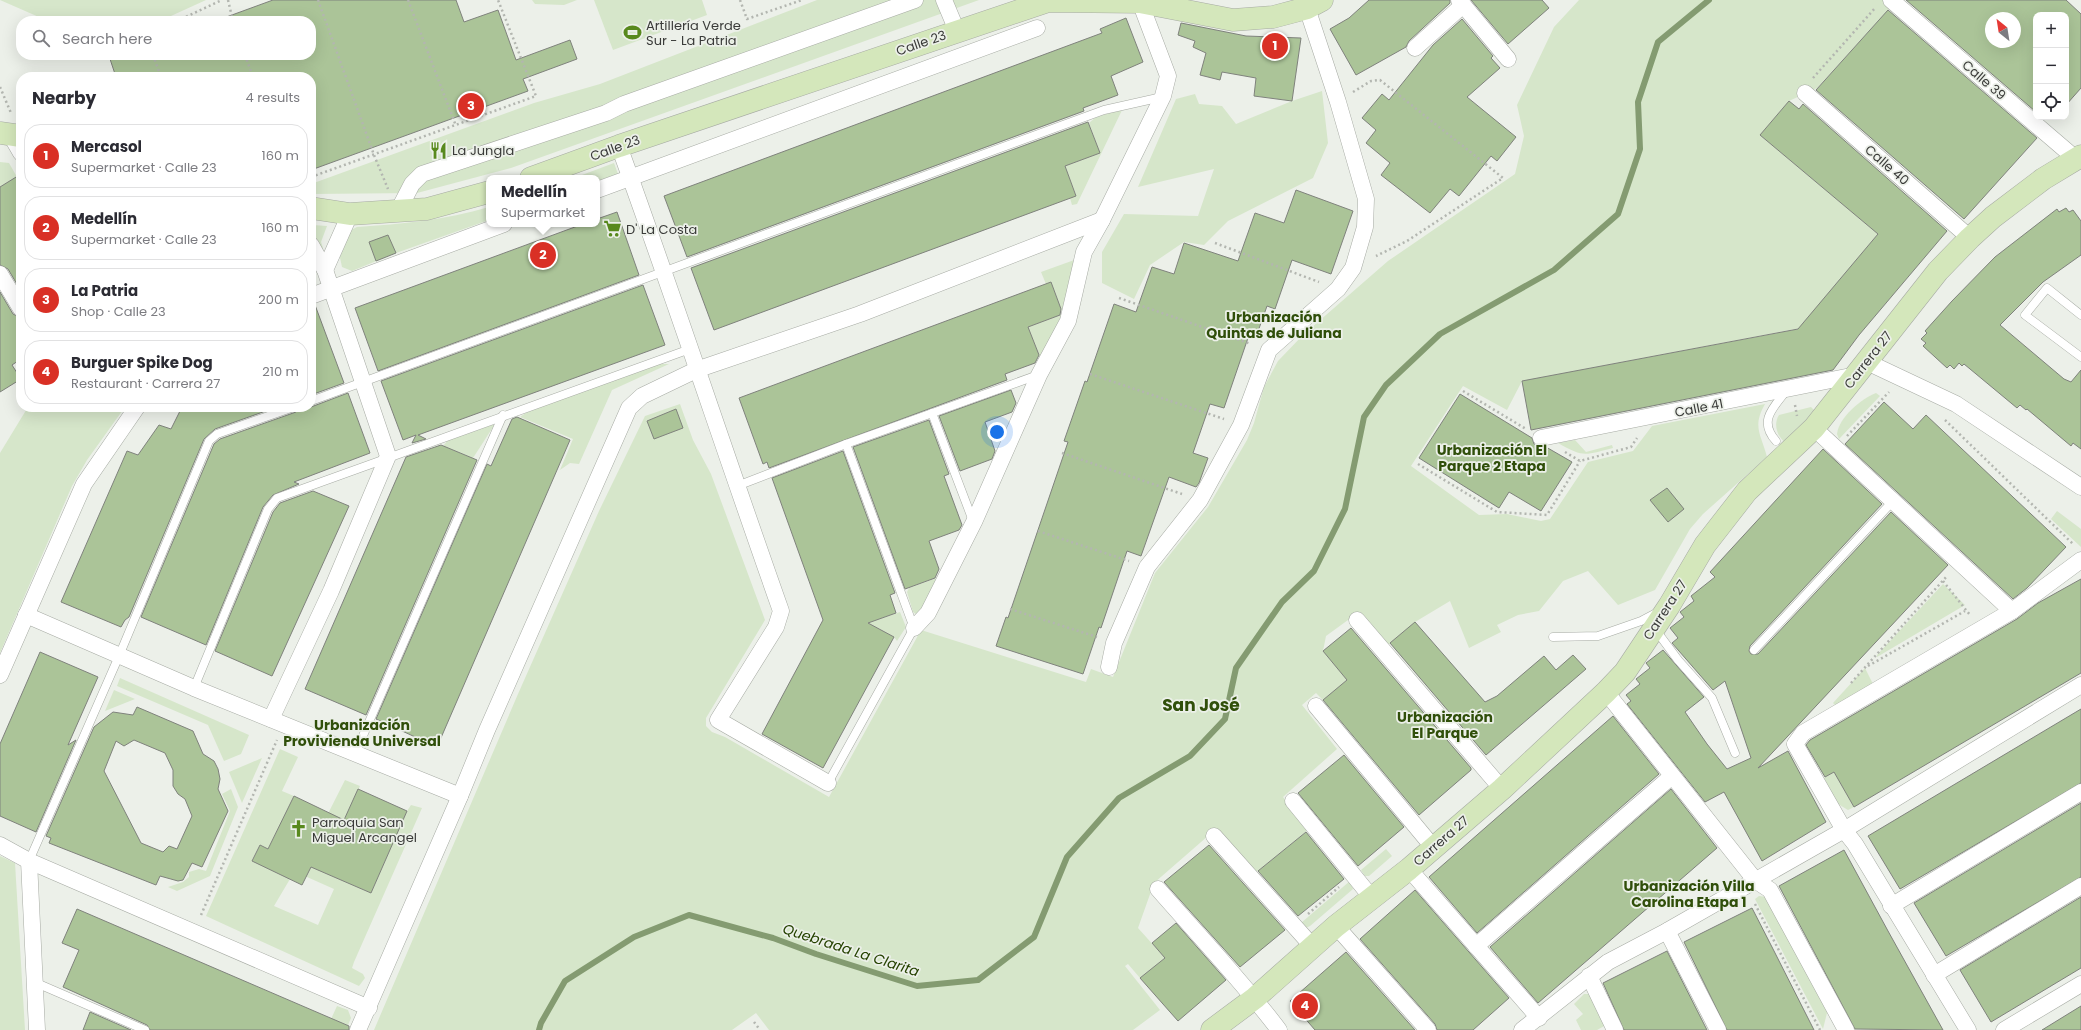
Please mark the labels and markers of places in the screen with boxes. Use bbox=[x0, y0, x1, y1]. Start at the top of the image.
place label: Artillería Verde Sur - La Patria bbox=[646, 16, 741, 50]
sports icon: Artillería Verde Sur - La Patria bbox=[623, 22, 643, 42]
pin: 1 bbox=[1262, 31, 1288, 61]
pin: 3 bbox=[458, 91, 484, 121]
restaurant icon: La Jungla bbox=[429, 140, 449, 160]
place label: La Jungla bbox=[452, 141, 514, 160]
supermarket icon: D' La Costa bbox=[603, 219, 623, 239]
place label: D' La Costa bbox=[626, 220, 697, 239]
pin: 2 bbox=[530, 240, 556, 270]
place label: Parroquia San Miguel Arcangel bbox=[312, 813, 417, 847]
church icon: Parroquia San Miguel Arcangel bbox=[289, 819, 309, 839]
pin: 4 bbox=[1292, 991, 1318, 1021]

